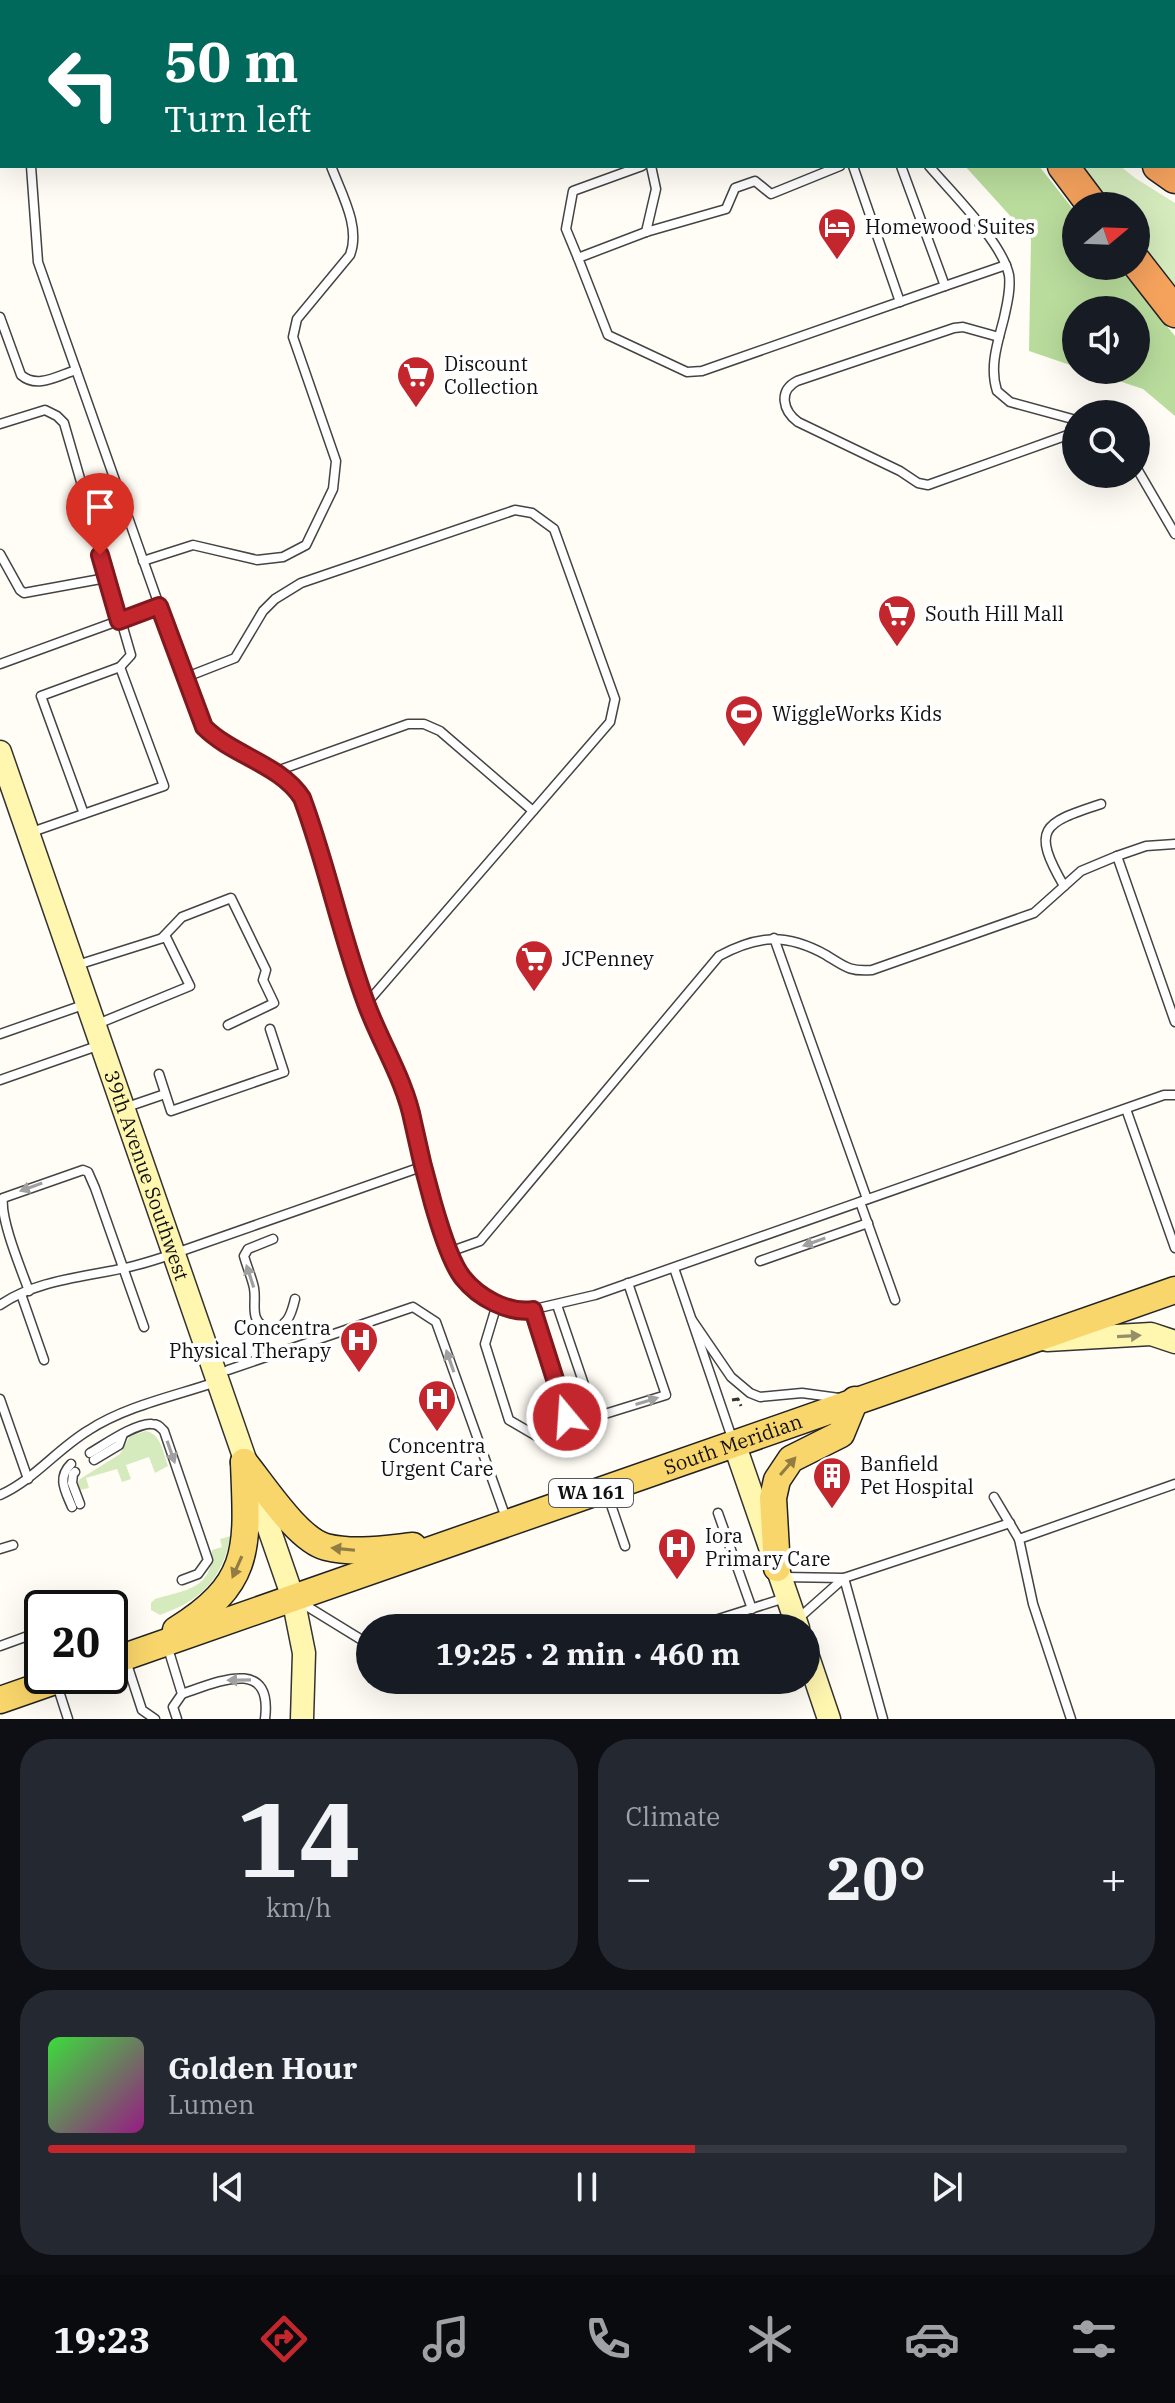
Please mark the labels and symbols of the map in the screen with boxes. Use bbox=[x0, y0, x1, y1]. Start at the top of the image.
north arrow bbox=[1062, 192, 1150, 280]
hotel icon: Homewood Suites bbox=[816, 206, 858, 261]
place label: Homewood Suites bbox=[865, 213, 1035, 240]
place label: Discount Collection bbox=[444, 350, 539, 400]
supermarket icon: Discount Collection bbox=[395, 354, 437, 409]
pin bbox=[66, 473, 134, 555]
supermarket icon: South Hill Mall bbox=[876, 593, 918, 648]
place label: South Hill Mall bbox=[925, 600, 1064, 627]
sports icon: WiggleWorks Kids bbox=[723, 693, 765, 748]
place label: WiggleWorks Kids bbox=[772, 700, 942, 727]
supermarket icon: JCPenney bbox=[513, 938, 555, 993]
place label: JCPenney bbox=[562, 945, 654, 972]
street label: 39th Avenue Southwest bbox=[98, 1066, 196, 1284]
one-way arrow bbox=[19, 1181, 43, 1194]
one-way arrow bbox=[802, 1236, 826, 1248]
one-way arrow bbox=[243, 1263, 256, 1287]
place label: Concentra Physical Therapy bbox=[169, 1314, 331, 1364]
hospital icon: Concentra Physical Therapy bbox=[338, 1319, 380, 1374]
one-way arrow bbox=[1117, 1329, 1142, 1342]
one-way arrow bbox=[443, 1349, 455, 1373]
position arrow bbox=[525, 1375, 609, 1459]
hospital icon: Concentra Urgent Care bbox=[416, 1378, 458, 1433]
one-way arrow bbox=[635, 1394, 659, 1407]
street label: South Meridian bbox=[660, 1407, 806, 1481]
place label: Concentra Urgent Care bbox=[381, 1432, 493, 1482]
one-way arrow bbox=[165, 1441, 177, 1465]
place label: Banfield Pet Hospital bbox=[860, 1450, 974, 1500]
building icon: Banfield Pet Hospital bbox=[811, 1455, 853, 1510]
one-way arrow bbox=[779, 1457, 796, 1477]
road number: WA 161 bbox=[549, 1479, 633, 1507]
place label: Iora Primary Care bbox=[705, 1522, 831, 1572]
hospital icon: Iora Primary Care bbox=[656, 1526, 698, 1581]
one-way arrow bbox=[330, 1542, 355, 1555]
one-way arrow bbox=[231, 1555, 244, 1578]
speed limit sign: 20 bbox=[24, 1590, 128, 1694]
one-way arrow bbox=[225, 1674, 251, 1686]

